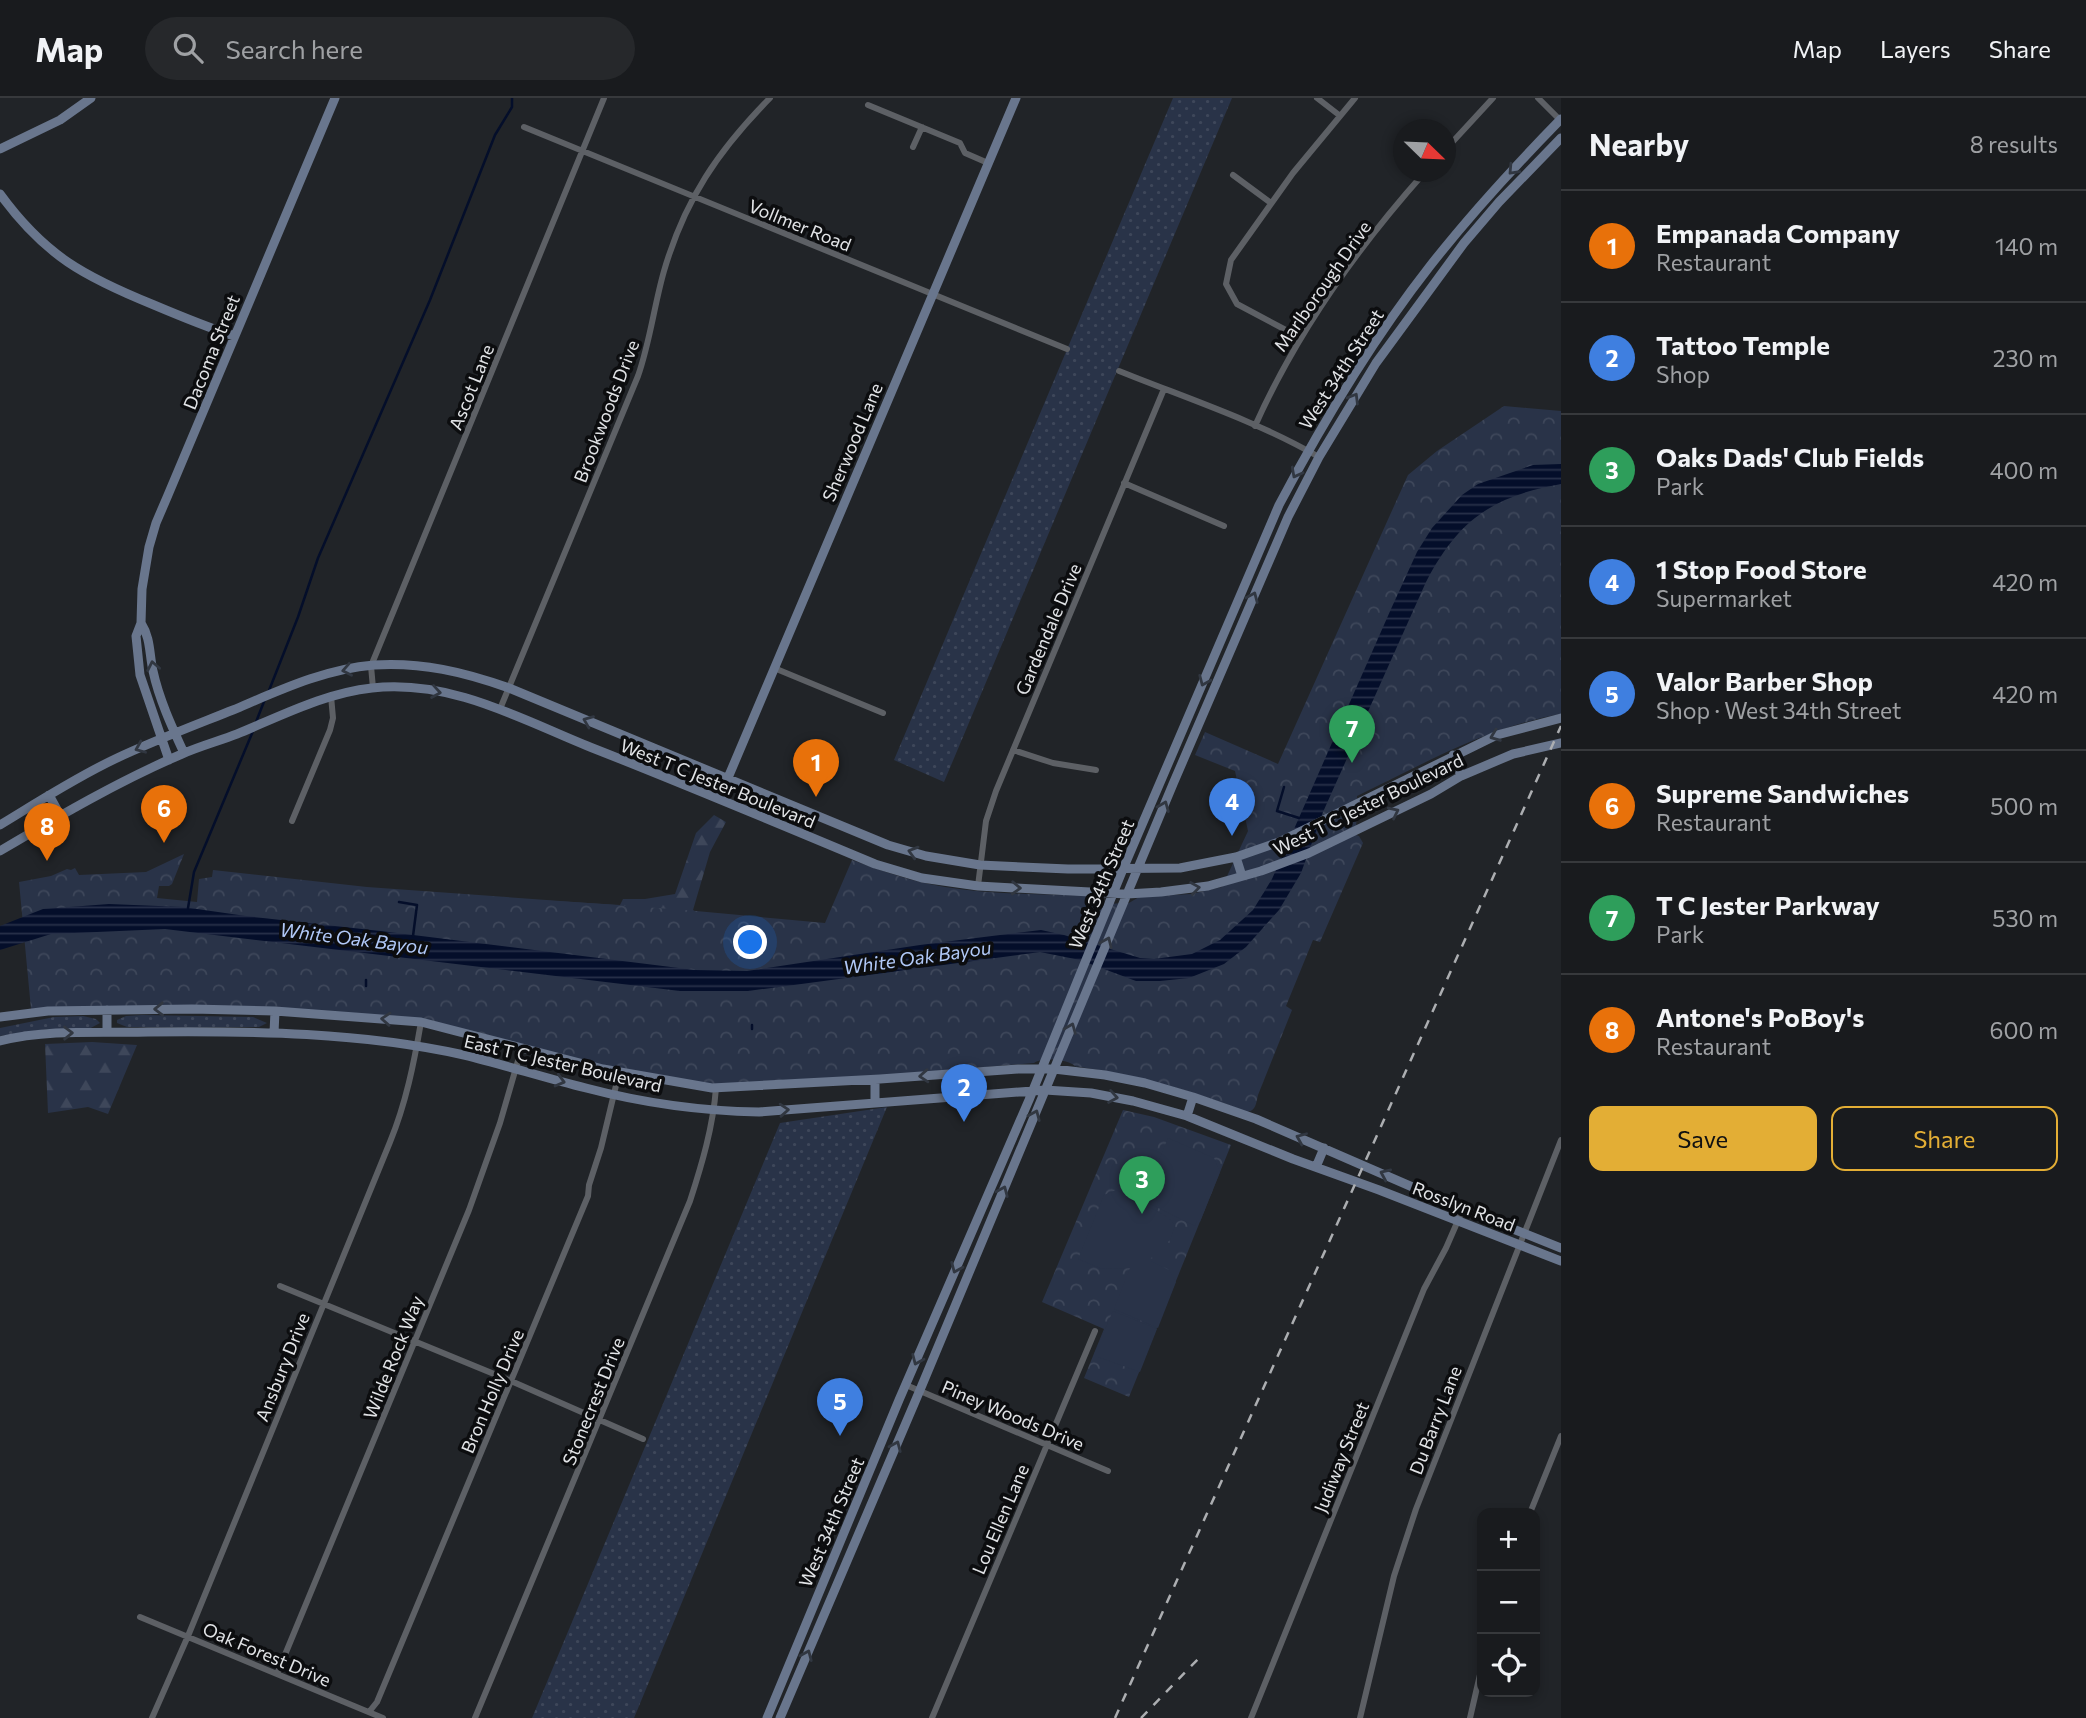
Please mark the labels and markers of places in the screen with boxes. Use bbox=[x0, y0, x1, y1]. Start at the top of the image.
pin: 7 bbox=[1329, 705, 1375, 763]
pin: 1 bbox=[793, 739, 839, 797]
pin: 4 bbox=[1209, 778, 1255, 836]
pin: 6 bbox=[141, 785, 187, 843]
pin: 8 bbox=[24, 803, 70, 861]
pin: 2 bbox=[941, 1064, 987, 1122]
pin: 3 bbox=[1119, 1156, 1165, 1214]
pin: 5 bbox=[817, 1378, 863, 1436]

